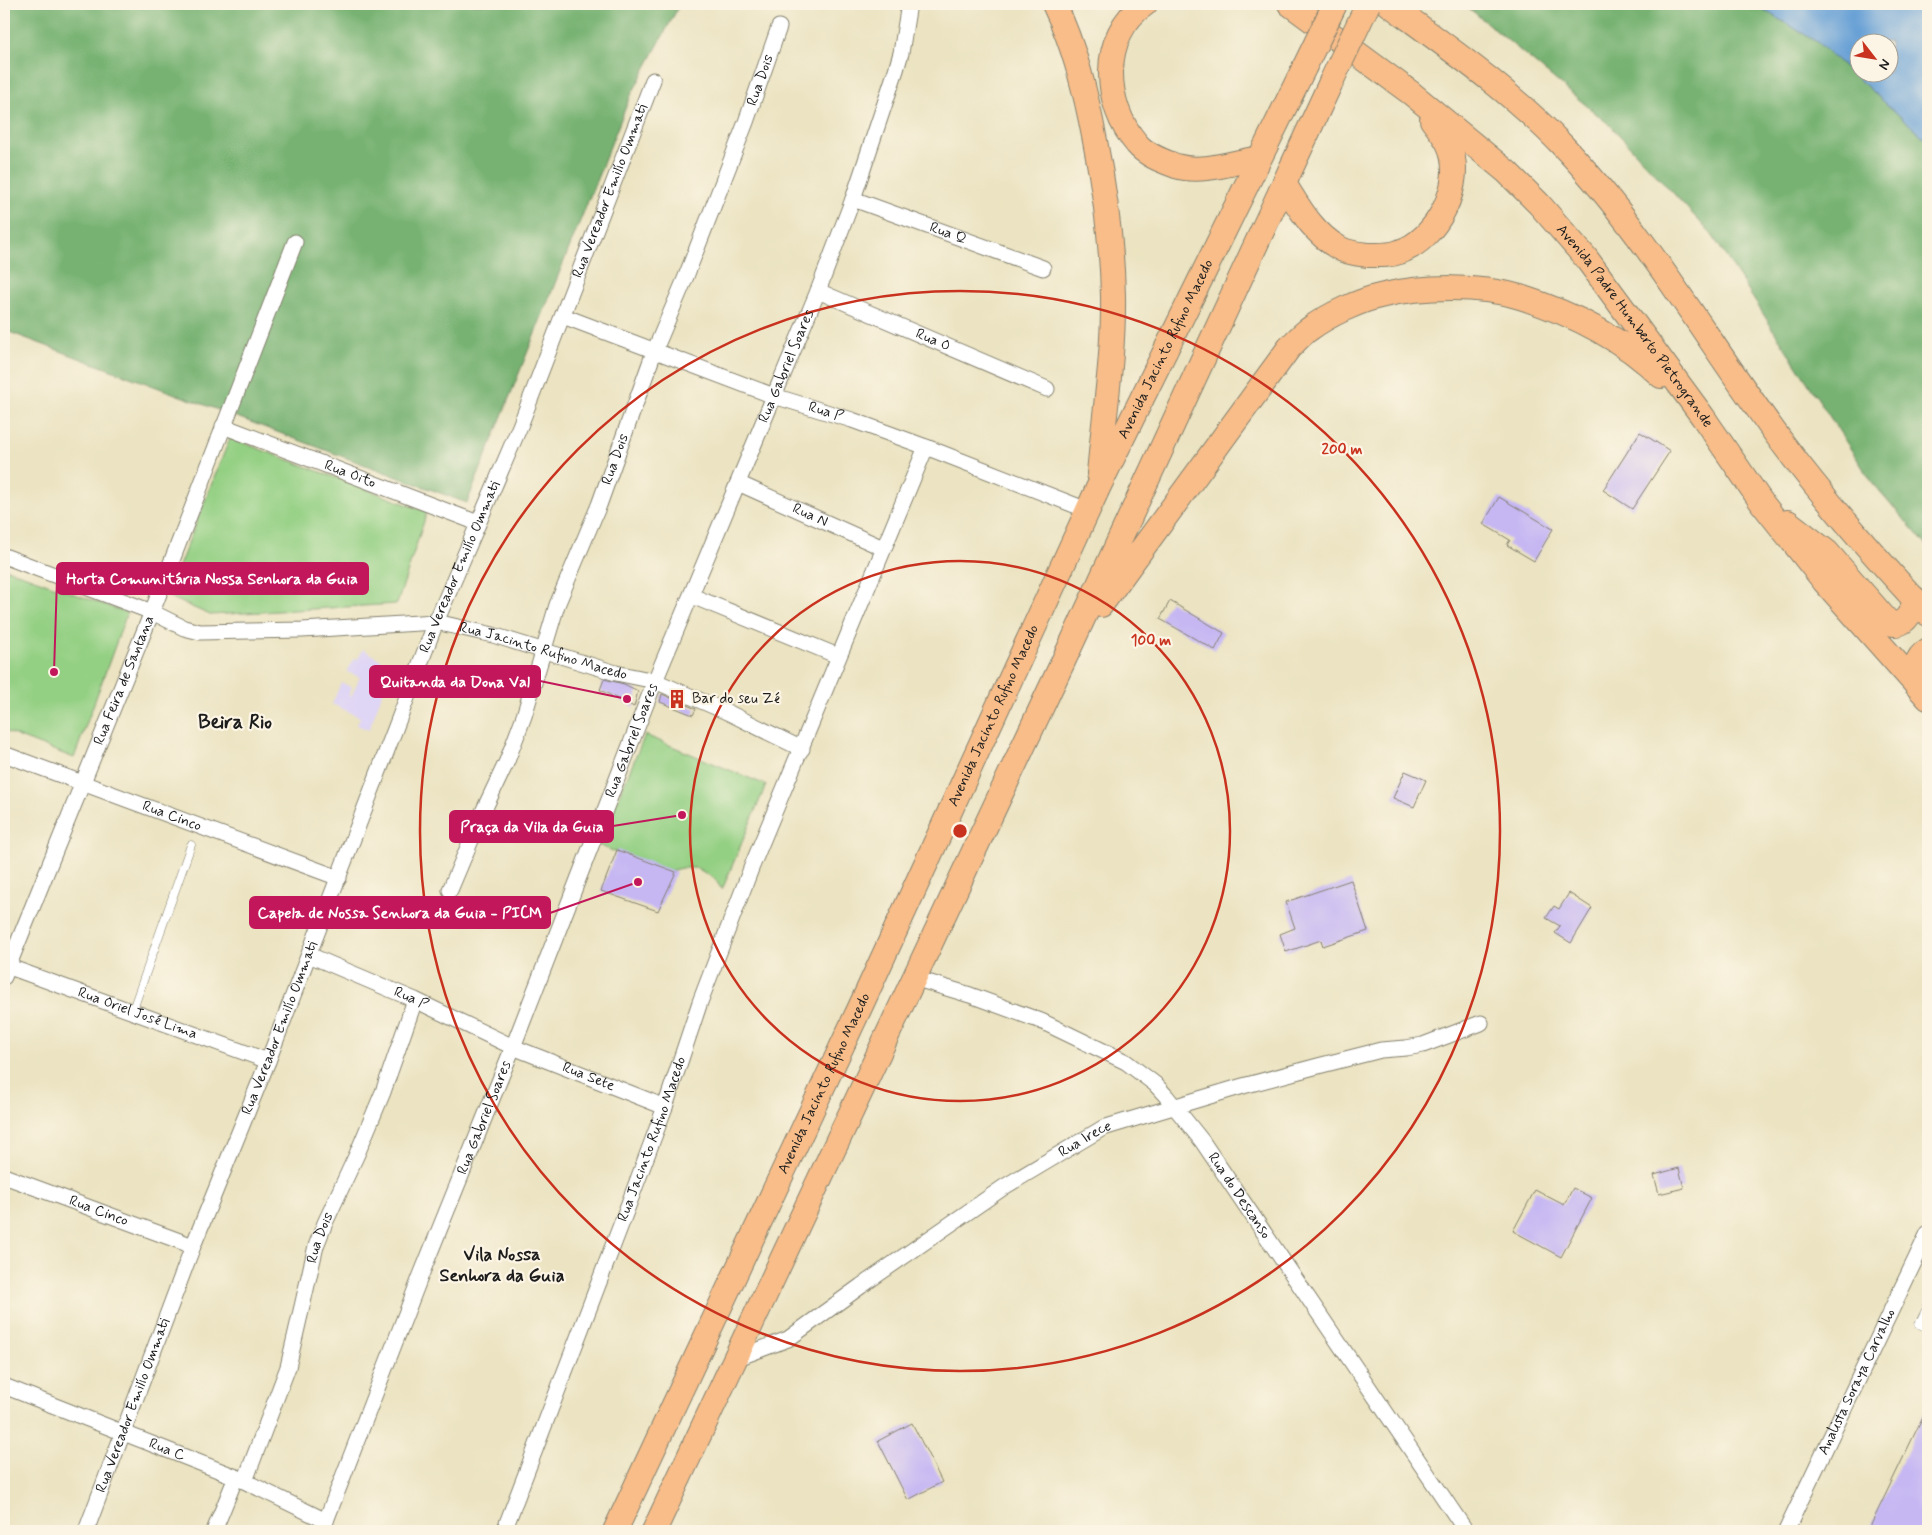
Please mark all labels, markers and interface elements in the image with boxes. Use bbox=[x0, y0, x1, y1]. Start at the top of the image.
north arrow bbox=[1850, 32, 1900, 82]
street label: Rua Dois bbox=[742, 52, 779, 109]
text: N bbox=[1874, 56, 1894, 73]
street label: Rua Vereador Emilío Ommati bbox=[568, 101, 653, 281]
street label: Rua Q bbox=[927, 218, 969, 249]
street label: Avenida Padre Humberto Pietrogrande bbox=[1551, 220, 1718, 432]
street label: Avenida Jacinto Rufino Macedo bbox=[1114, 256, 1219, 442]
street label: Rua Gabriel Soares bbox=[754, 306, 819, 426]
street label: Rua O bbox=[912, 324, 953, 356]
street label: Rua P bbox=[806, 397, 846, 427]
street label: Rua Dois bbox=[597, 431, 634, 488]
text: 200 m bbox=[1322, 440, 1363, 460]
street label: Rua Oito bbox=[321, 455, 379, 493]
street label: Rua Vereador Emilío Ommati bbox=[415, 478, 505, 656]
street label: Rua N bbox=[789, 499, 831, 532]
callout: Horta Comunitária Nossa Senhora da Guia bbox=[57, 563, 368, 594]
text: Horta Comunitária Nossa Senhora da Guia bbox=[66, 569, 358, 590]
street label: Rua Feira de Santana bbox=[89, 613, 160, 748]
street label: Rua Jacinto Rufino Macedo bbox=[457, 618, 629, 685]
street label: Avenida Jacinto Rufino Macedo bbox=[943, 622, 1044, 810]
text: 100 m bbox=[1131, 631, 1171, 651]
callout: Quitanda da Dona Val bbox=[370, 666, 540, 697]
text: Quitanda da Dona Val bbox=[380, 672, 530, 693]
street label: Rua Gabriel Soares bbox=[601, 680, 663, 801]
building icon: Bar do seu Zé bbox=[666, 688, 688, 710]
place label: Bar do seu Zé bbox=[692, 689, 780, 709]
district label: Beira Rio bbox=[198, 709, 272, 736]
street label: Rua Cinco bbox=[139, 796, 204, 836]
callout: Praça da Vila da Guia bbox=[450, 811, 613, 842]
text: Praça da Vila da Guia bbox=[460, 817, 604, 838]
centre of rings bbox=[951, 822, 969, 840]
callout: Capela de Nossa Senhora da Guia - PICM bbox=[250, 897, 550, 928]
text: Capela de Nossa Senhora da Guia - PICM bbox=[258, 903, 542, 924]
street label: Rua Vereador Emilío Ommati bbox=[237, 938, 323, 1118]
street label: Rua P bbox=[391, 982, 432, 1015]
street label: Rua Oriel José Lima bbox=[75, 983, 200, 1044]
street label: Avenida Jacinto Rufino Macedo bbox=[773, 990, 875, 1177]
street label: Rua Jacinto Rufino Macedo bbox=[613, 1054, 691, 1224]
street label: Rua Gabriel Soares bbox=[452, 1057, 517, 1178]
street label: Rua Sete bbox=[559, 1057, 618, 1096]
street label: Rua Irece bbox=[1055, 1116, 1114, 1162]
street label: Rua do Descanso bbox=[1203, 1149, 1276, 1243]
street label: Rua Cinco bbox=[66, 1191, 131, 1231]
street label: Rua Dois bbox=[302, 1209, 339, 1265]
district label: Vila Nossa Senhora da Guia bbox=[440, 1243, 565, 1288]
street label: Analista Soraya Carvalho bbox=[1814, 1306, 1900, 1458]
street label: Rua Vereador Emilío Ommati bbox=[91, 1315, 175, 1496]
street label: Rua C bbox=[146, 1434, 188, 1466]

